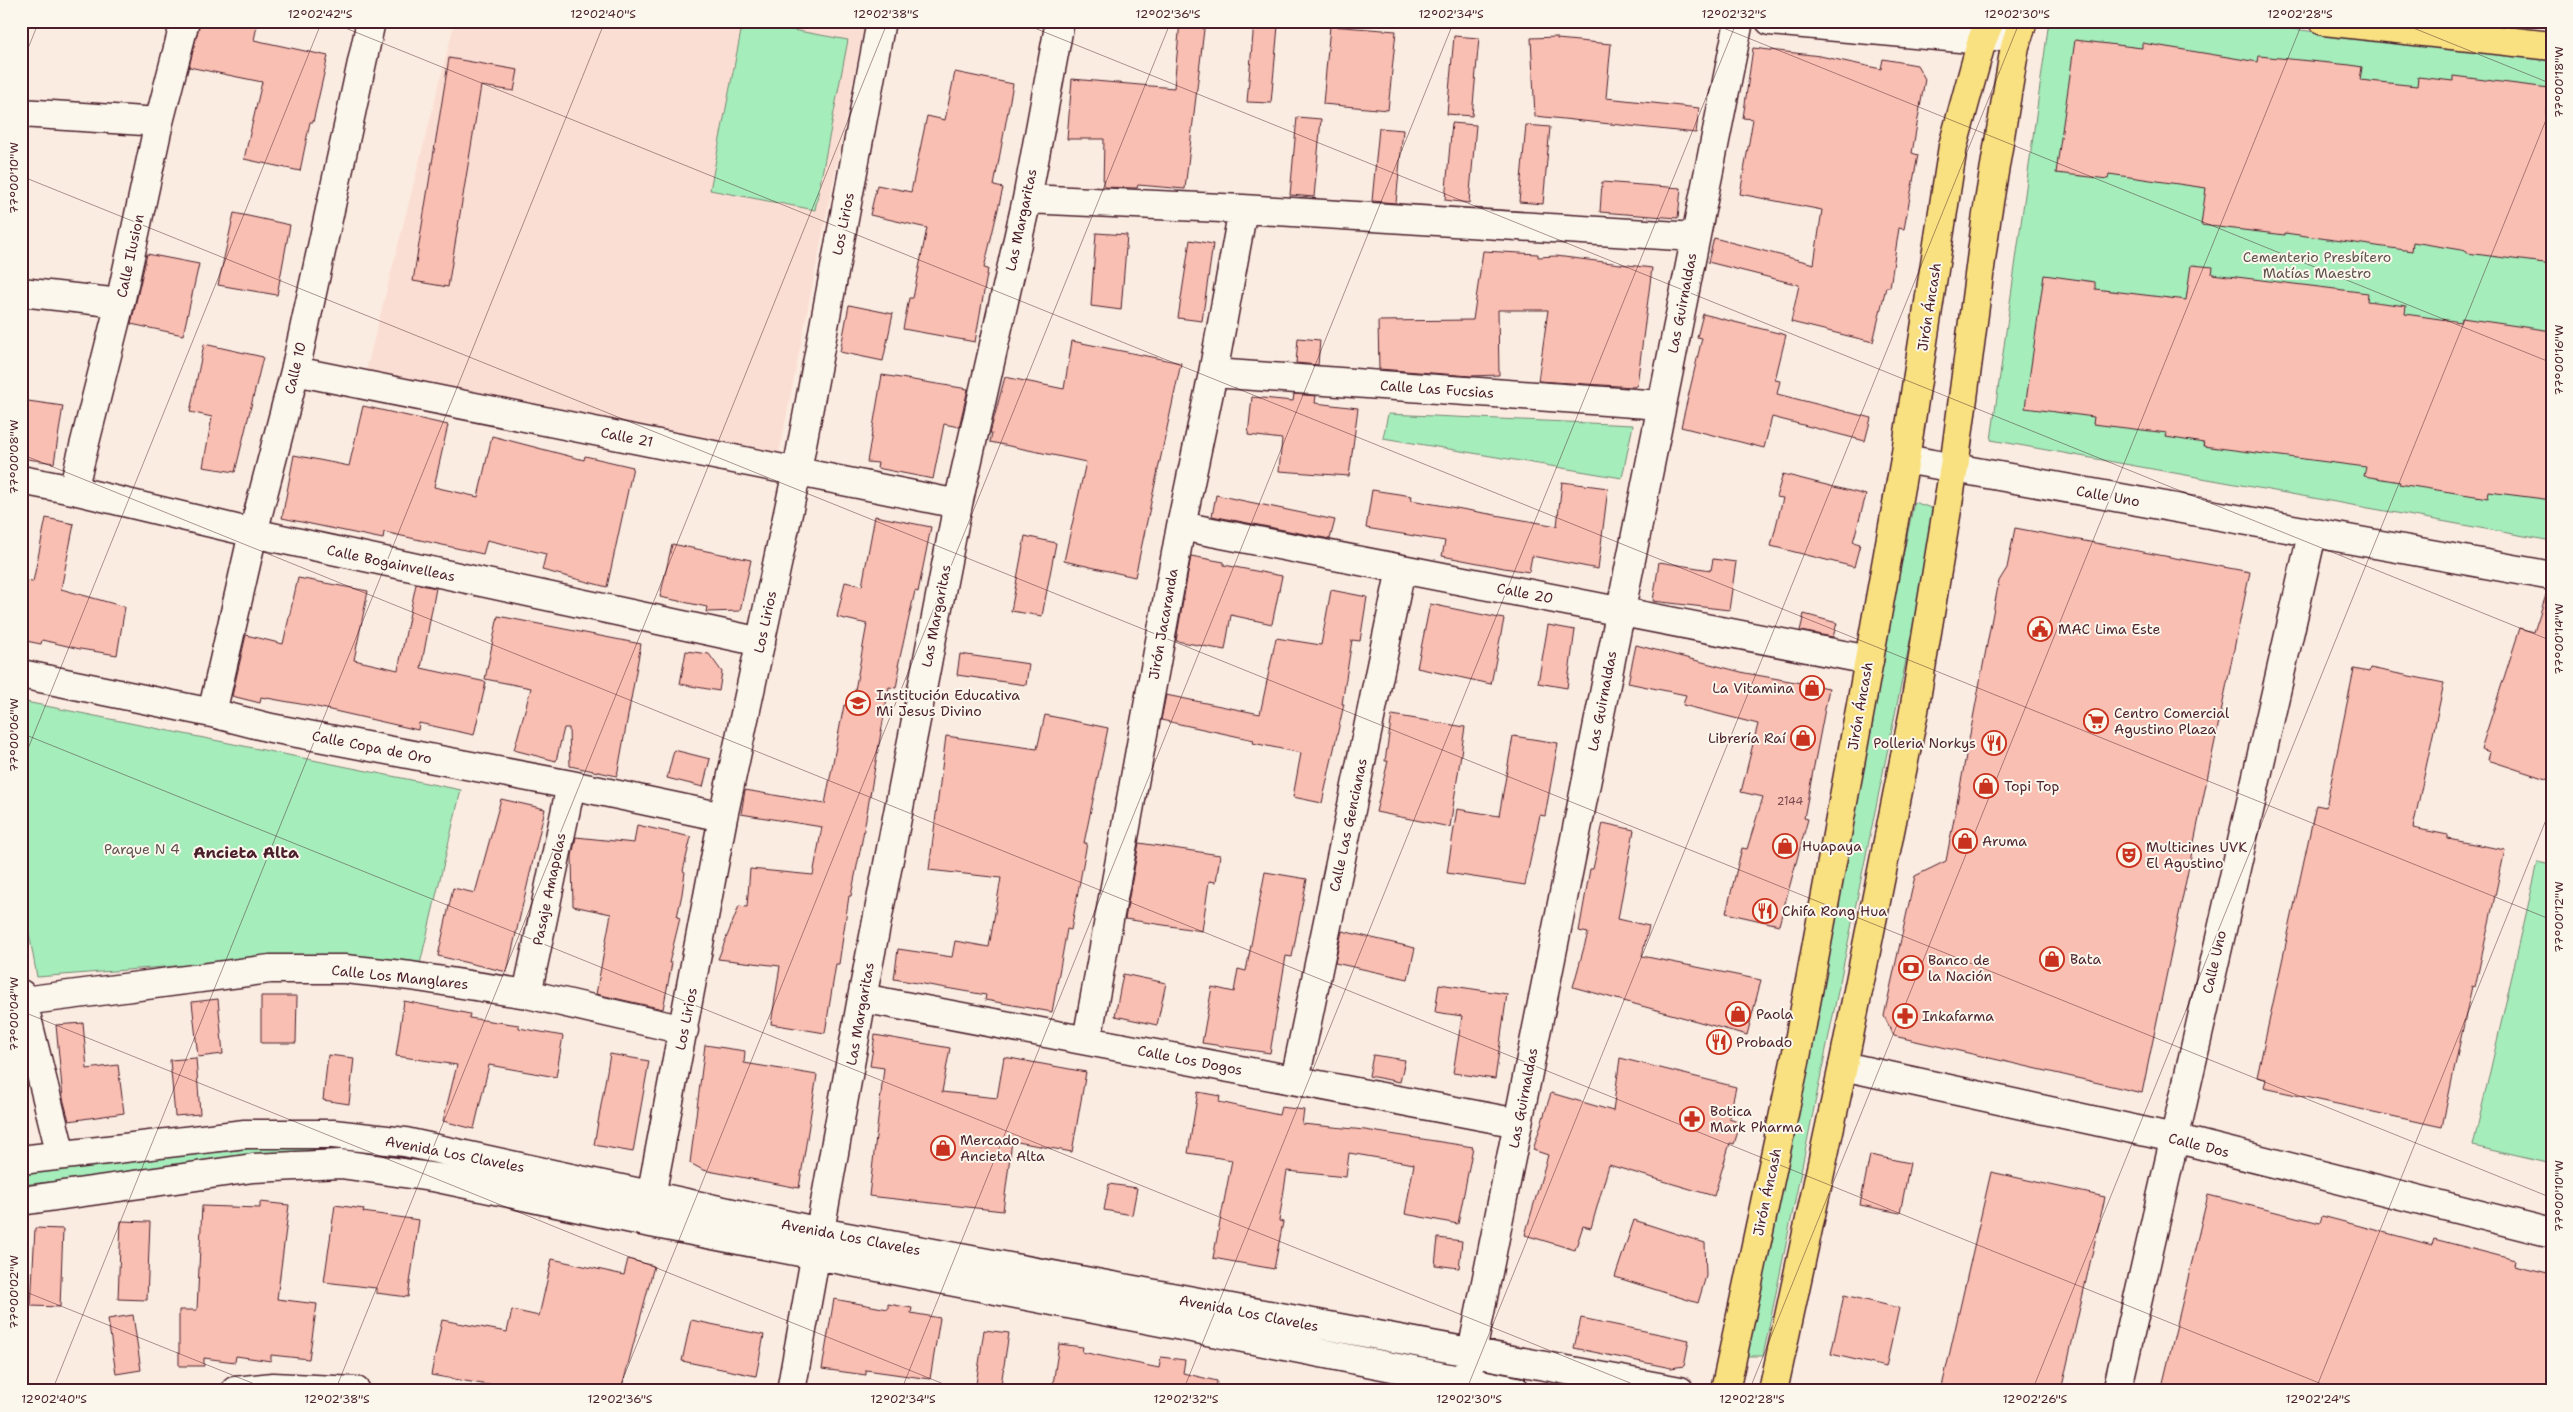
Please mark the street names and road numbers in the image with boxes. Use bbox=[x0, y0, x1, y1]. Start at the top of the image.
street label: Las Margaritas bbox=[1001, 167, 1041, 273]
street label: Los Lirios bbox=[828, 191, 858, 257]
street label: Calle Ilusion bbox=[112, 212, 148, 299]
street label: Las Guirnaldas bbox=[1663, 251, 1701, 355]
street label: Jirón Áncash bbox=[1913, 262, 1945, 352]
street label: Calle 10 bbox=[280, 340, 310, 396]
street label: Calle Las Fucsias bbox=[1379, 376, 1495, 402]
street label: Calle 21 bbox=[599, 423, 655, 451]
street label: Calle Uno bbox=[2075, 482, 2141, 510]
street label: Calle Bogainvelleas bbox=[325, 541, 457, 585]
street label: Las Margaritas bbox=[917, 563, 955, 669]
street label: Jirón Jacaranda bbox=[1144, 567, 1182, 681]
street label: Calle 20 bbox=[1495, 579, 1555, 607]
street label: Los Lirios bbox=[750, 589, 780, 655]
street label: Las Guirnaldas bbox=[1583, 649, 1621, 753]
street label: Jirón Áncash bbox=[1843, 660, 1877, 752]
street label: Calle Copa de Oro bbox=[310, 727, 434, 767]
street label: Calle Las Gencianas bbox=[1325, 757, 1371, 893]
street label: Pasaje Amapolas bbox=[528, 831, 570, 947]
street label: Calle Uno bbox=[2198, 929, 2230, 995]
street label: Calle Los Manglares bbox=[331, 961, 469, 993]
street label: Las Margaritas bbox=[842, 961, 878, 1067]
street label: Los Lirios bbox=[671, 986, 701, 1052]
street label: Calle Los Dogos bbox=[1136, 1041, 1244, 1079]
street label: Las Guirnaldas bbox=[1504, 1046, 1542, 1150]
street label: Calle Dos bbox=[2167, 1129, 2232, 1161]
street label: Avenida Los Claveles bbox=[384, 1132, 526, 1176]
street label: Jirón Áncash bbox=[1749, 1146, 1785, 1238]
street label: Avenida Los Claveles bbox=[780, 1215, 922, 1259]
street label: Avenida Los Claveles bbox=[1178, 1291, 1320, 1335]

